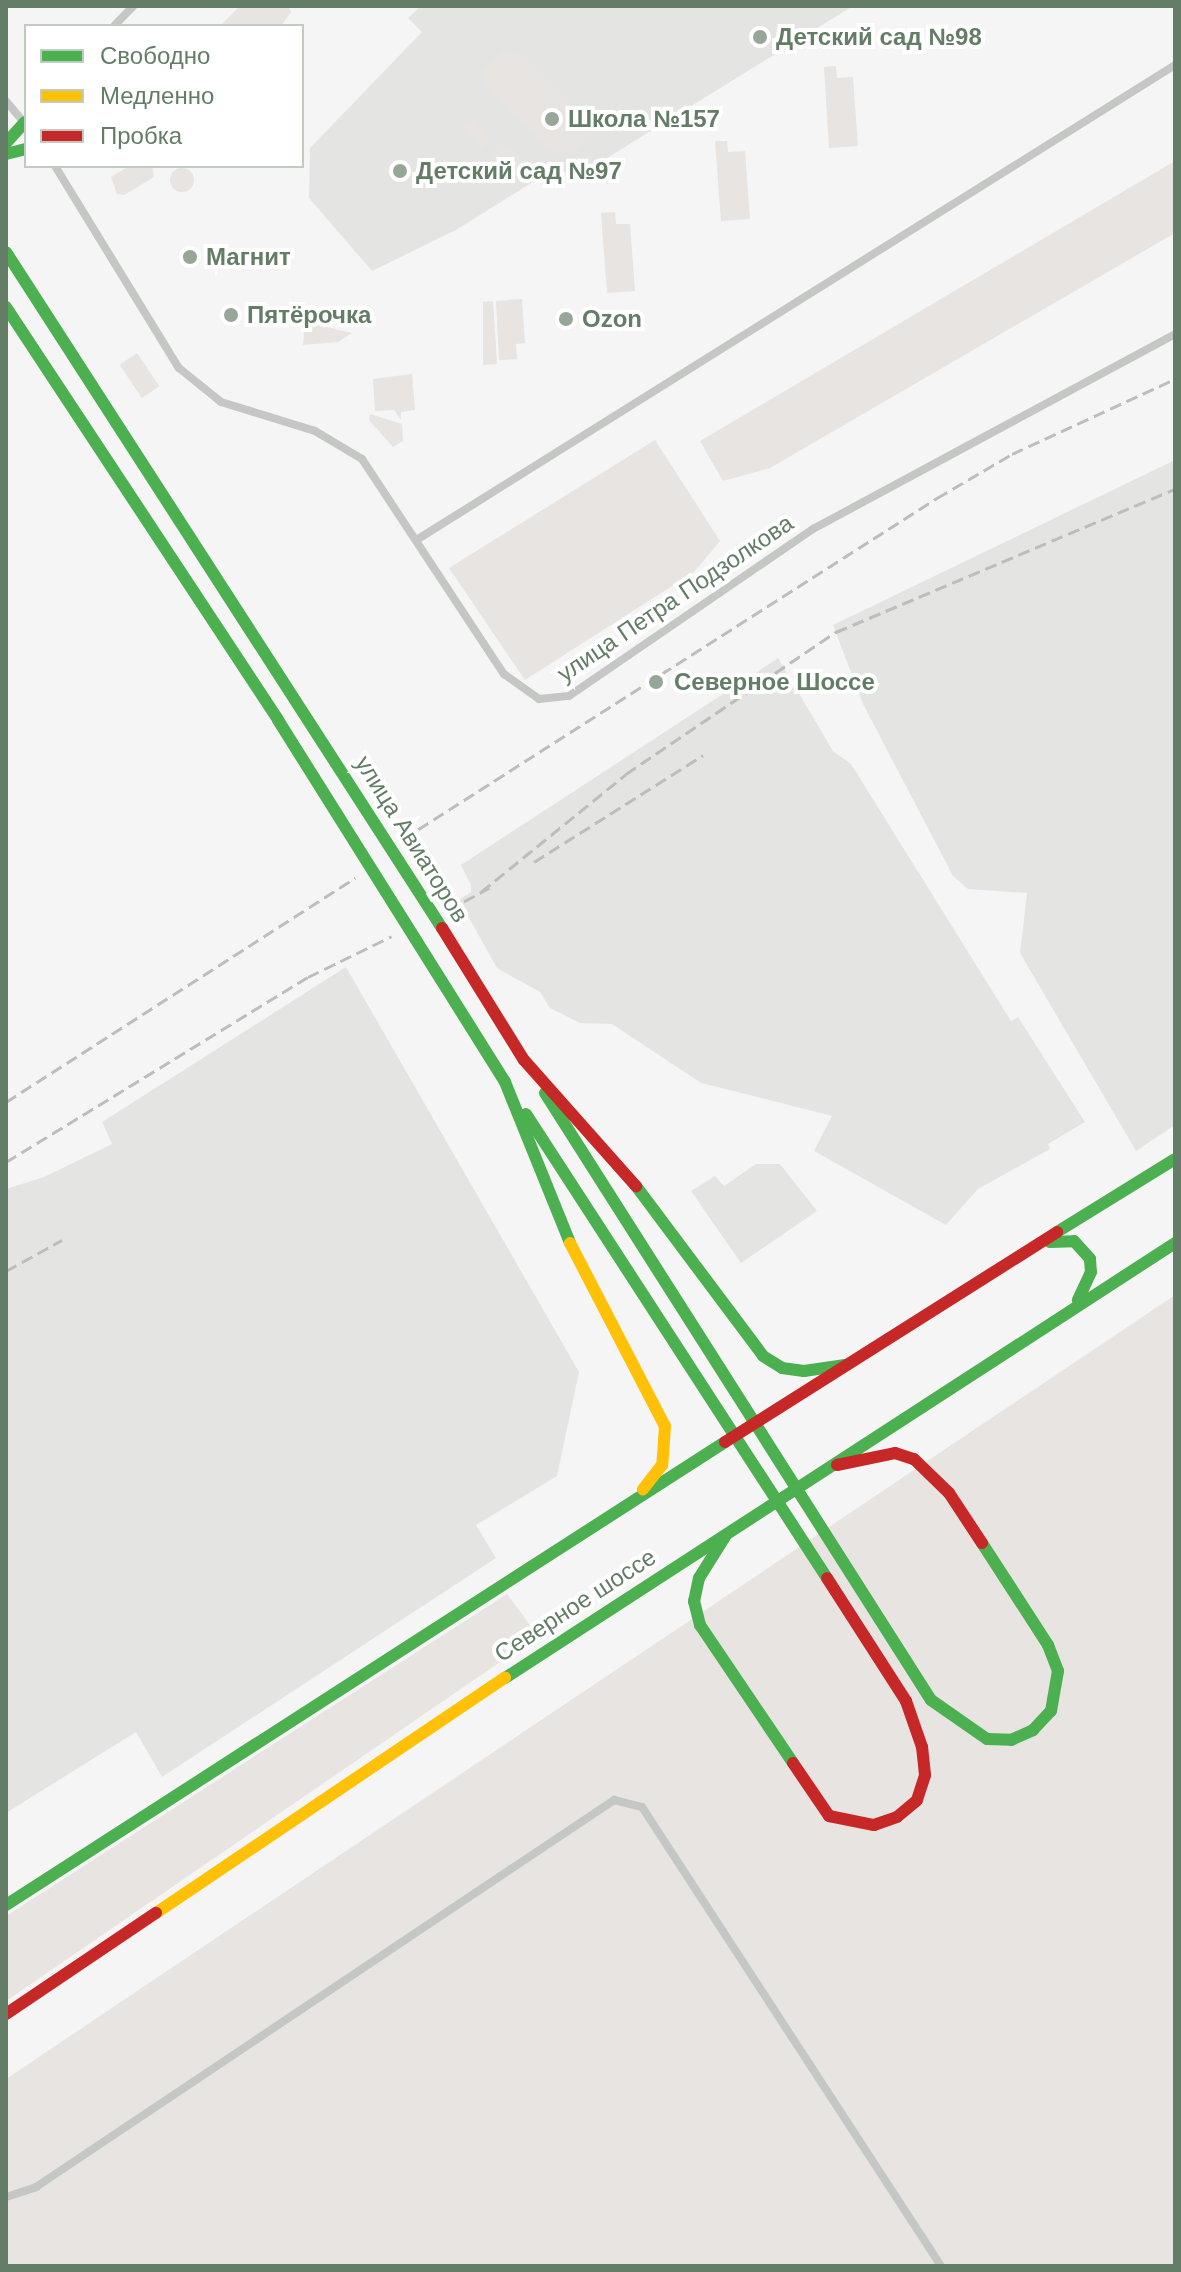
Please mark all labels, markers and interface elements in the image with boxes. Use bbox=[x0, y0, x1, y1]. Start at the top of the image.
place label: Детский сад №98 bbox=[776, 23, 982, 51]
legend bbox=[24, 24, 304, 168]
marker: Детский сад №98 bbox=[751, 28, 769, 46]
text: Свободно bbox=[100, 42, 210, 69]
text: Медленно bbox=[100, 82, 214, 109]
place label: Школа №157 bbox=[568, 105, 720, 133]
marker: Школа №157 bbox=[543, 110, 561, 128]
text: Пробка bbox=[100, 122, 182, 149]
place label: Детский сад №97 bbox=[416, 157, 622, 185]
marker: Детский сад №97 bbox=[391, 162, 409, 180]
place label: Магнит bbox=[206, 243, 291, 271]
marker: Магнит bbox=[181, 248, 199, 266]
place label: Пятёрочка bbox=[247, 301, 371, 329]
place label: Ozon bbox=[582, 305, 642, 333]
marker: Пятёрочка bbox=[222, 306, 240, 324]
marker: Ozon bbox=[557, 310, 575, 328]
street label: улица Петра Подзолкова bbox=[552, 508, 798, 688]
place label: Северное Шоссе bbox=[674, 668, 875, 696]
marker: Северное Шоссе bbox=[645, 671, 667, 693]
street label: улица Авиаторов bbox=[349, 750, 475, 928]
street label: Северное шоссе bbox=[489, 1542, 661, 1668]

